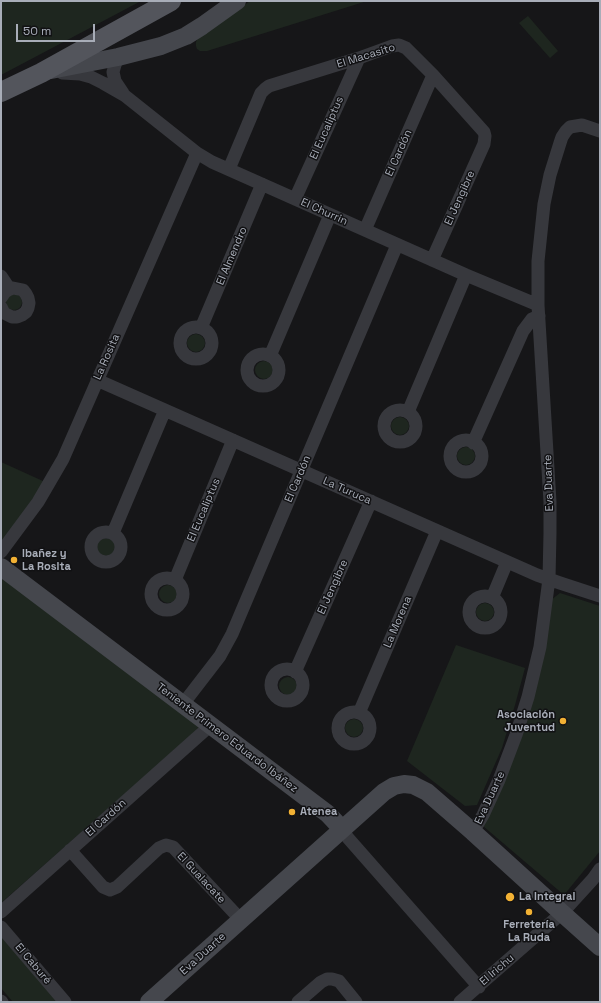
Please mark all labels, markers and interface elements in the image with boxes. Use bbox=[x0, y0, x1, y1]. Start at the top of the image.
scale bar bbox=[18, 16, 97, 42]
text: 50 m bbox=[23, 23, 51, 39]
street label: El Macasito bbox=[335, 41, 397, 71]
street label: El Eucaliptus bbox=[307, 95, 347, 161]
street label: El Cardón bbox=[383, 128, 415, 178]
street label: El Jengibre bbox=[442, 169, 478, 227]
street label: El Churrin bbox=[299, 196, 349, 228]
street label: El Almendro bbox=[214, 225, 250, 287]
street label: La Rosita bbox=[91, 332, 123, 382]
street label: El Cardón bbox=[282, 454, 314, 504]
street label: Eva Duarte bbox=[541, 454, 557, 512]
street label: La Turuca bbox=[321, 475, 373, 507]
street label: El Eucaliptus bbox=[185, 476, 223, 544]
place label: Ibañez y La Rosita bbox=[22, 547, 71, 573]
marker: Ibañez y La Rosita bbox=[9, 555, 19, 565]
street label: El Jengibre bbox=[315, 558, 351, 616]
street label: La Morena bbox=[381, 594, 415, 650]
street label: Teniente Primero Eduardo Ibáñez bbox=[154, 681, 300, 795]
place label: Asociación Juventud bbox=[497, 708, 555, 734]
marker: Asociación Juventud bbox=[558, 716, 568, 726]
street label: Eva Duarte bbox=[472, 769, 508, 827]
street label: El Cardón bbox=[83, 796, 129, 840]
place label: Atenea bbox=[300, 805, 337, 819]
marker: Atenea bbox=[287, 807, 297, 817]
street label: El Gualacate bbox=[174, 850, 228, 906]
place label: La Integral bbox=[519, 890, 575, 904]
marker: La Integral bbox=[504, 891, 516, 903]
marker: Ferretería La Ruda bbox=[524, 907, 534, 917]
place label: Ferretería La Ruda bbox=[503, 918, 555, 944]
street label: Eva Duarte bbox=[177, 930, 229, 978]
street label: El Caburé bbox=[12, 941, 54, 987]
street label: El Irichu bbox=[477, 952, 517, 988]

